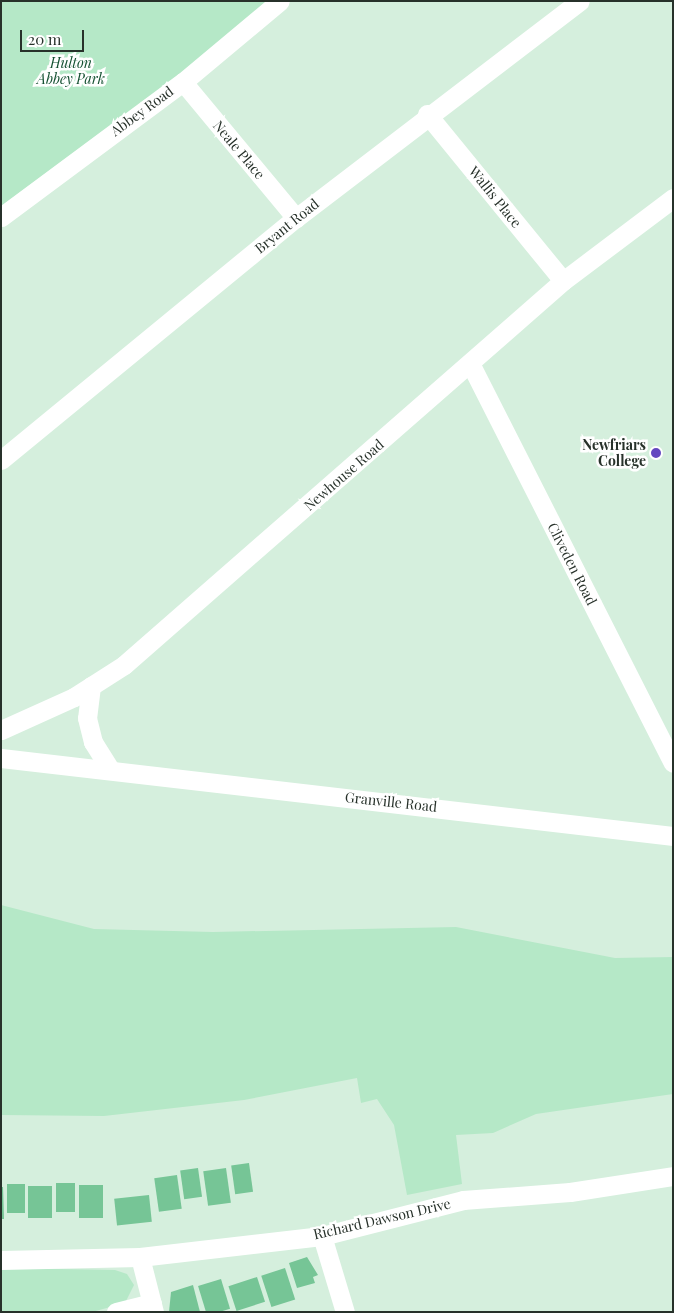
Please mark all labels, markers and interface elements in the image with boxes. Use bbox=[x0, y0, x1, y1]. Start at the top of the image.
scale bar bbox=[22, 20, 86, 52]
text: 20 m bbox=[28, 29, 61, 49]
park label: Hulton Abbey Park bbox=[37, 55, 105, 88]
street label: Abbey Road bbox=[107, 82, 177, 140]
street label: Neale Place bbox=[210, 117, 268, 183]
street label: Wallis Place bbox=[465, 163, 525, 231]
street label: Bryant Road bbox=[252, 195, 322, 257]
street label: Newhouse Road bbox=[301, 436, 387, 514]
place label: Newfriars College bbox=[582, 437, 646, 470]
marker: Newfriars College bbox=[650, 447, 662, 459]
street label: Cliveden Road bbox=[544, 520, 600, 608]
street label: Granville Road bbox=[344, 789, 438, 815]
street label: Richard Dawson Drive bbox=[312, 1195, 452, 1243]

